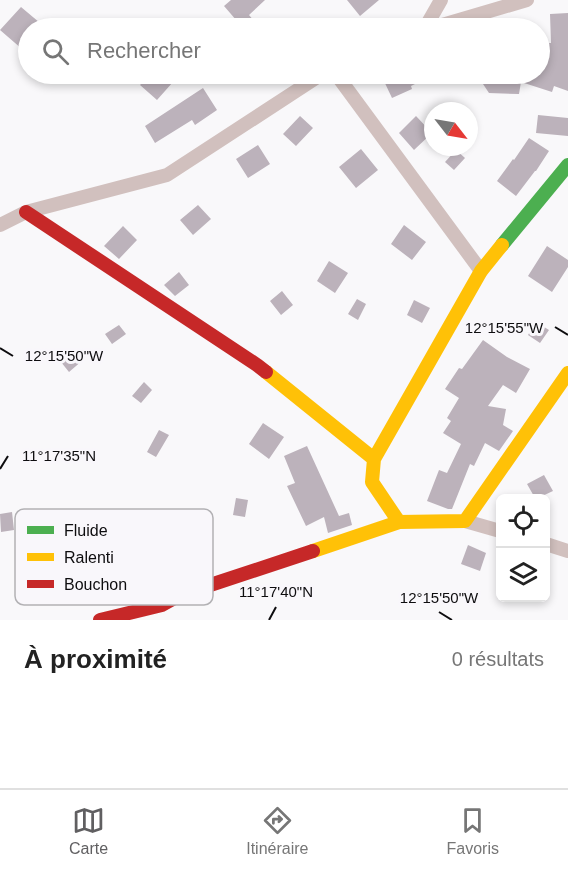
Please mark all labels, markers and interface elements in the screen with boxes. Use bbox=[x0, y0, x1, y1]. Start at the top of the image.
search box bbox=[18, 18, 550, 84]
icon: search bbox=[39, 35, 72, 68]
text: Rechercher bbox=[87, 38, 201, 63]
north arrow bbox=[424, 102, 478, 156]
text: 12°15'55"W bbox=[465, 319, 544, 336]
text: 12°15'50"W bbox=[25, 347, 104, 364]
text: 11°17'35"N bbox=[22, 447, 96, 464]
map controls bbox=[496, 494, 550, 602]
button: locate bbox=[496, 494, 550, 548]
legend bbox=[15, 509, 213, 605]
text: Fluide bbox=[64, 522, 108, 539]
button: layers bbox=[496, 548, 550, 602]
text: Ralenti bbox=[64, 549, 114, 566]
text: Bouchon bbox=[64, 576, 127, 593]
text: 11°17'40"N bbox=[239, 583, 313, 600]
text: 12°15'50"W bbox=[400, 589, 479, 606]
text: À proximité bbox=[24, 644, 167, 674]
text: 0 résultats bbox=[452, 648, 544, 670]
tab: Carte bbox=[69, 804, 108, 858]
tab: Itinéraire bbox=[246, 804, 308, 858]
tab: Favoris bbox=[446, 804, 499, 858]

